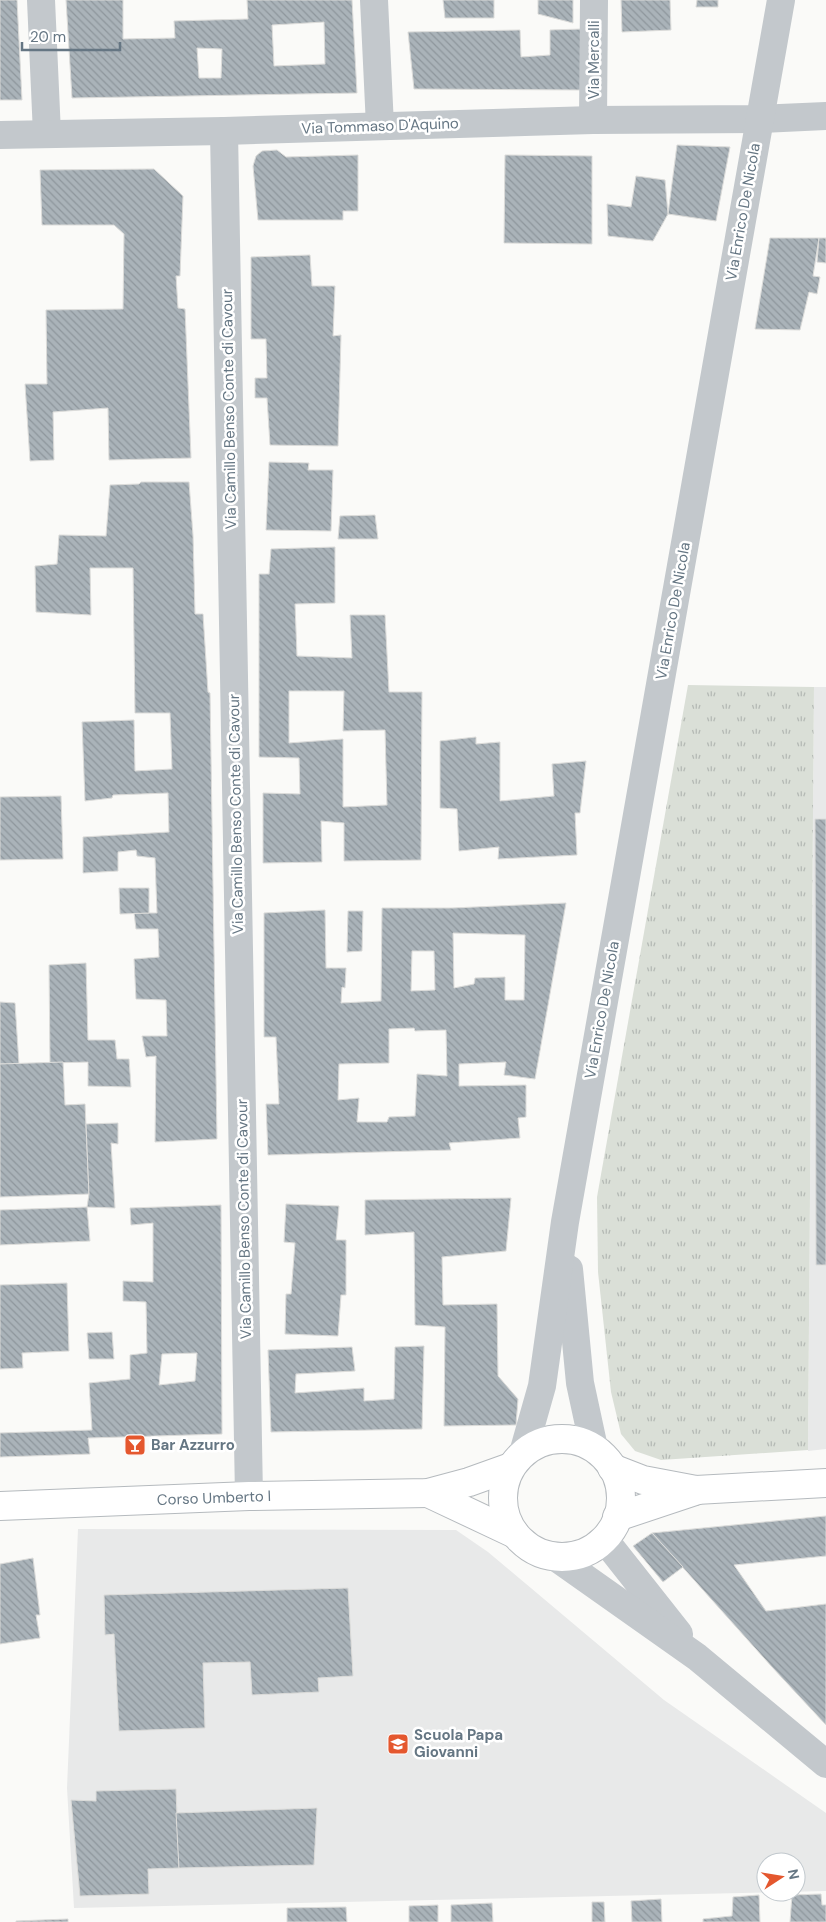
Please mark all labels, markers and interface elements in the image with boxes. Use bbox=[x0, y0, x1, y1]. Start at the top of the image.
scale bar bbox=[22, 20, 120, 52]
street label: Via Mercalli bbox=[584, 20, 604, 100]
text: 20 m bbox=[30, 27, 66, 47]
street label: Via Tommaso D'Aquino bbox=[301, 113, 459, 139]
street label: Via Enrico De Nicola bbox=[721, 142, 765, 282]
street label: Via Camillo Benso Conte di Cavour bbox=[217, 288, 241, 529]
street label: Via Enrico De Nicola bbox=[651, 541, 695, 681]
street label: Via Camillo Benso Conte di Cavour bbox=[224, 693, 248, 934]
street label: Via Enrico De Nicola bbox=[580, 940, 624, 1080]
street label: Via Camillo Benso Conte di Cavour bbox=[232, 1098, 256, 1339]
bar icon: Bar Azzurro bbox=[123, 1433, 147, 1457]
place label: Bar Azzurro bbox=[151, 1435, 235, 1455]
street label: Corso Umberto I bbox=[157, 1486, 271, 1510]
place label: Scuola Papa Giovanni bbox=[414, 1725, 503, 1762]
school or university icon: Scuola Papa Giovanni bbox=[386, 1732, 410, 1756]
north arrow bbox=[756, 1852, 806, 1902]
text: N bbox=[784, 1867, 804, 1881]

